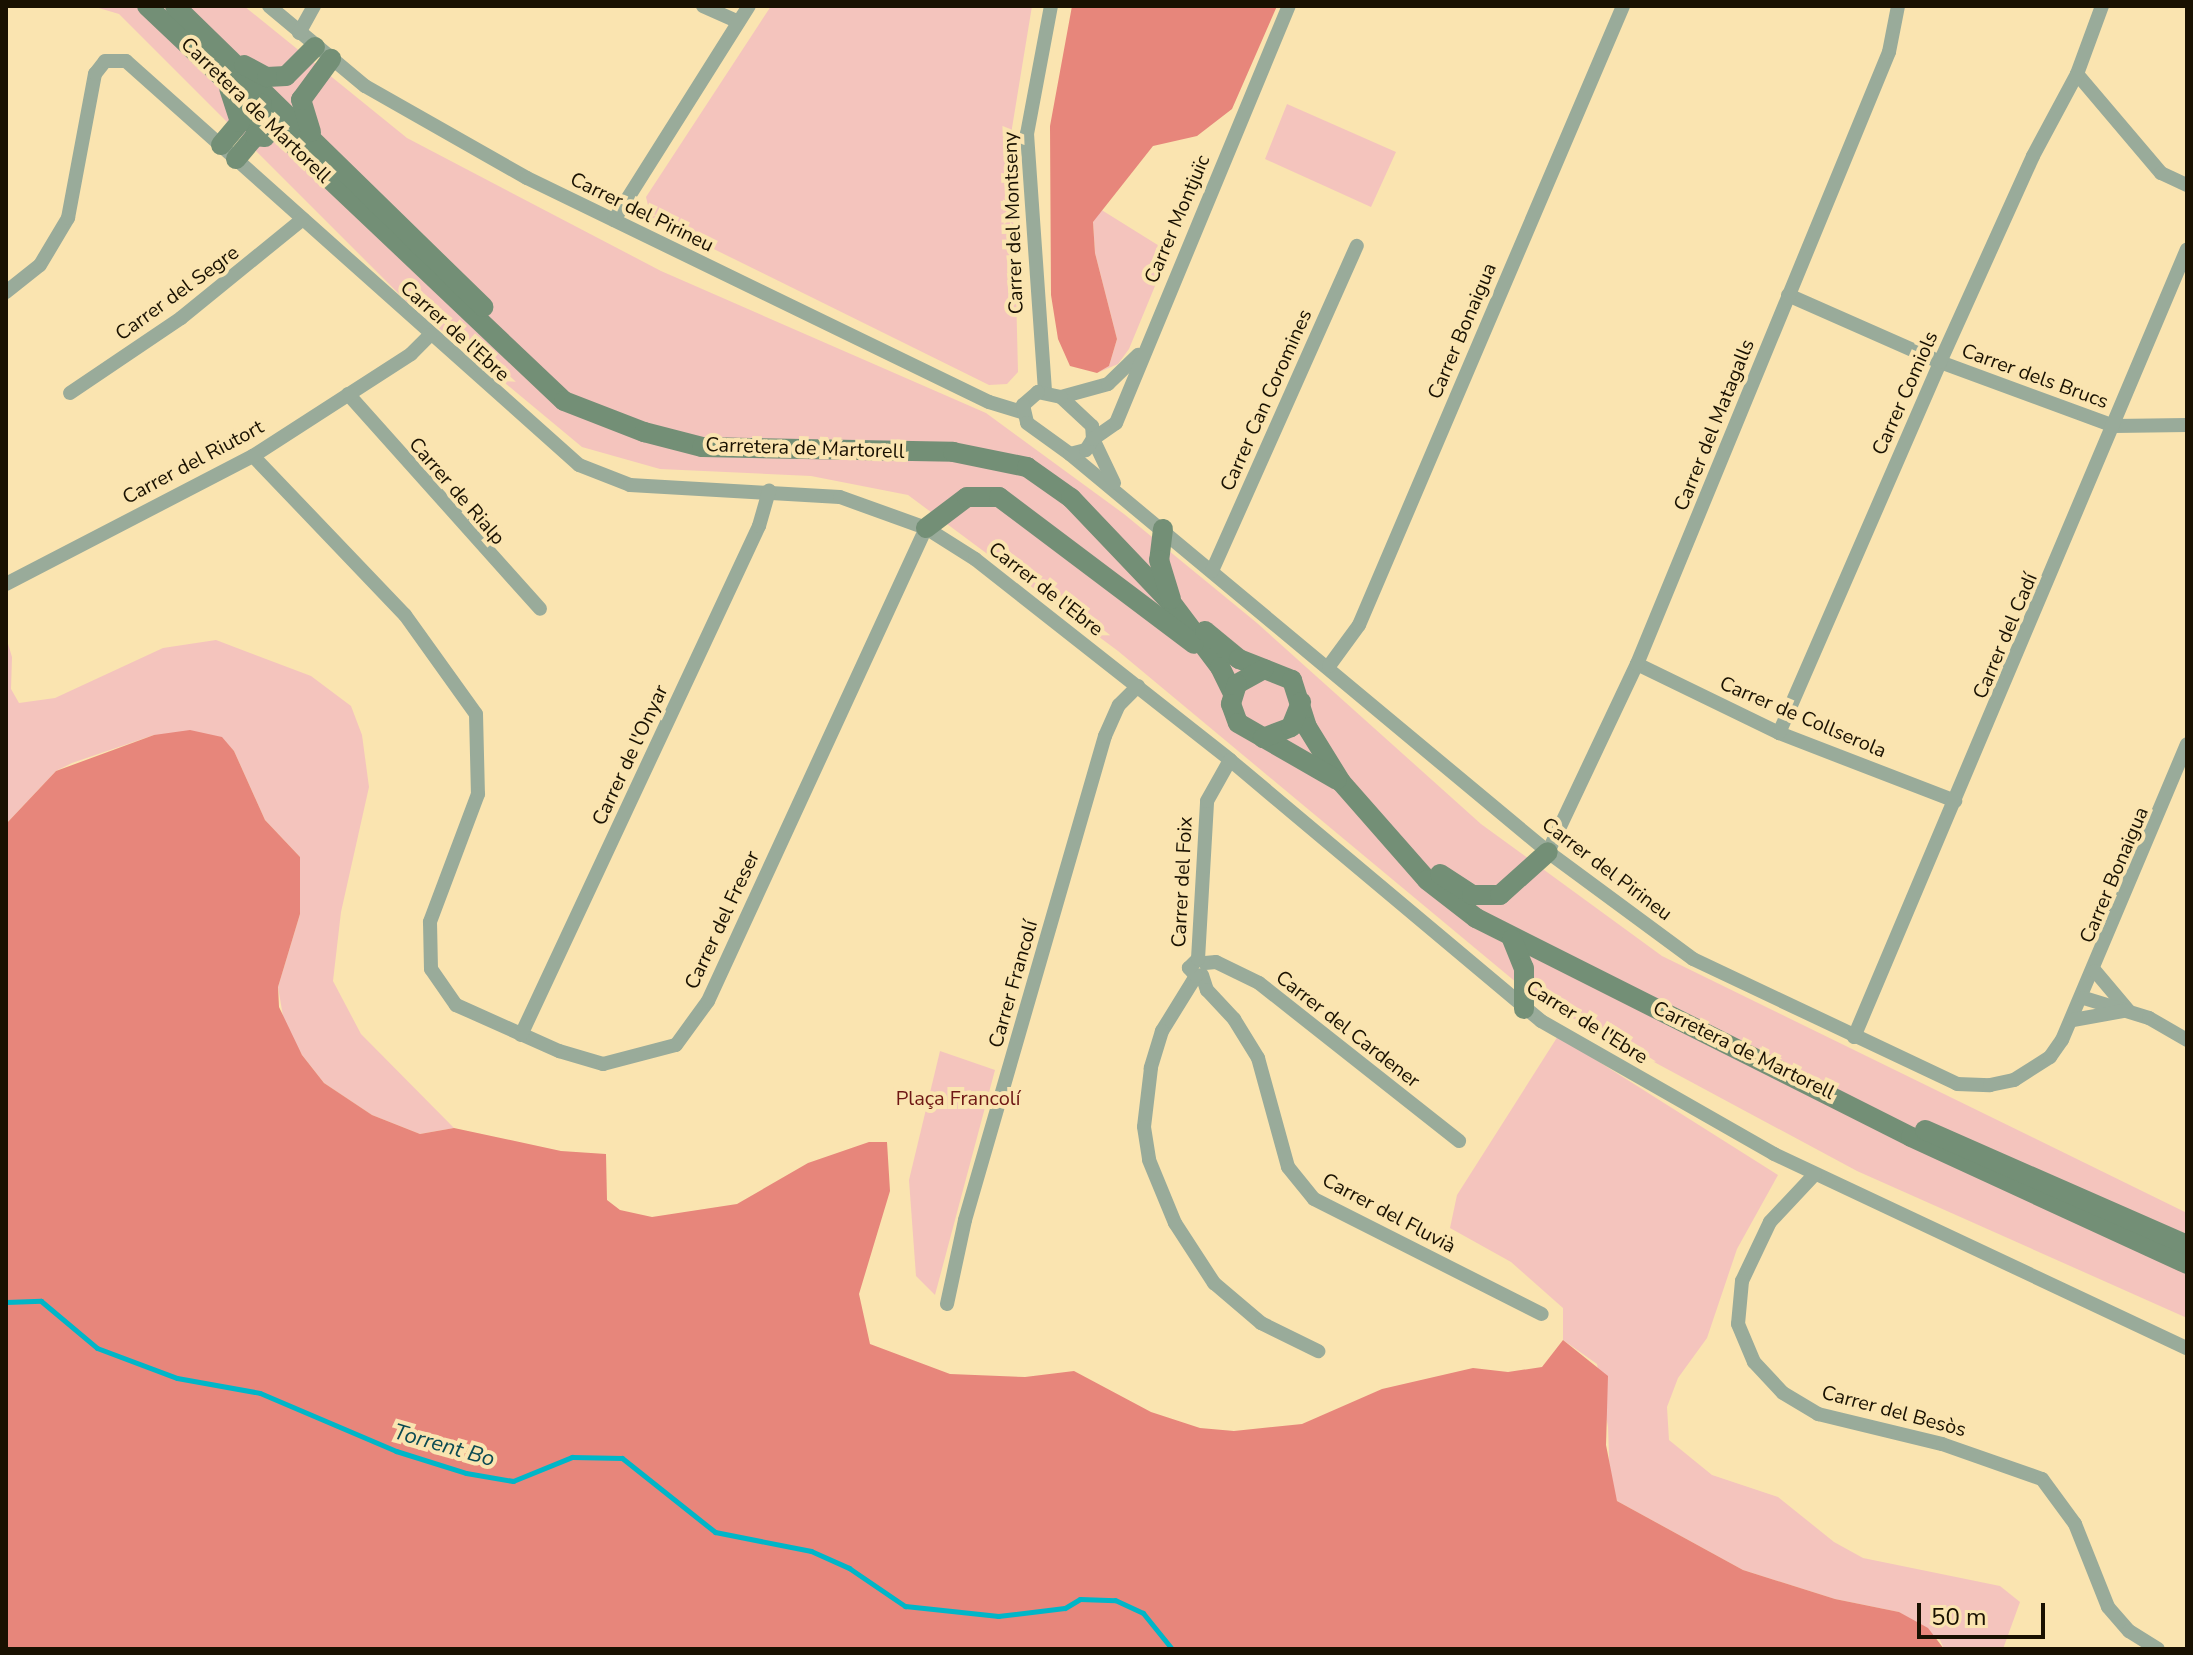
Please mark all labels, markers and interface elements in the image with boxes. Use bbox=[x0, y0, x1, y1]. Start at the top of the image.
street label: Carretera de Martorell bbox=[176, 32, 336, 188]
street label: Carrer del Montseny bbox=[998, 131, 1028, 315]
street label: Carrer Montjuïc bbox=[1139, 151, 1215, 287]
street label: Carrer del Pirineu bbox=[566, 167, 718, 257]
street label: Carrer del Segre bbox=[111, 240, 243, 346]
street label: Carrer Bonaigua bbox=[1423, 259, 1501, 403]
street label: Carrer de l'Ebre bbox=[395, 276, 515, 386]
street label: Carrer Can Coromines bbox=[1215, 305, 1317, 495]
street label: Carrer Comiols bbox=[1867, 327, 1943, 459]
street label: Carrer del Matagalls bbox=[1669, 336, 1759, 514]
street label: Carrer dels Brucs bbox=[1958, 338, 2112, 414]
street label: Carrer del Riutort bbox=[118, 415, 268, 509]
street label: Carrer de Rialp bbox=[404, 432, 510, 550]
street label: Carretera de Martorell bbox=[705, 433, 905, 463]
street label: Carrer de l'Ebre bbox=[984, 537, 1108, 641]
street label: Carrer del Cadí bbox=[1968, 570, 2042, 702]
street label: Carrer de Collserola bbox=[1716, 671, 1890, 763]
street label: Carrer de l'Onyar bbox=[587, 681, 673, 829]
street label: Carrer Bonaigua bbox=[2075, 803, 2153, 947]
street label: Carrer del Pirineu bbox=[1537, 812, 1677, 926]
street label: Carrer del Foix bbox=[1167, 816, 1197, 948]
street label: Carrer del Freser bbox=[679, 847, 765, 993]
street label: Carrer Francolí bbox=[983, 918, 1043, 1050]
street label: Carrer del Cardener bbox=[1271, 965, 1425, 1093]
street label: Carrer de l'Ebre bbox=[1522, 975, 1652, 1069]
street label: Carretera de Martorell bbox=[1649, 996, 1839, 1104]
park label: Plaça Francolí bbox=[896, 1086, 1020, 1110]
street label: Carrer del Fluvià bbox=[1318, 1168, 1460, 1258]
street label: Carrer del Besòs bbox=[1819, 1380, 1969, 1442]
water label: Torrent Bo bbox=[390, 1419, 498, 1473]
scale bar bbox=[1921, 1587, 2049, 1637]
text: 50 m bbox=[1931, 1601, 1987, 1633]

